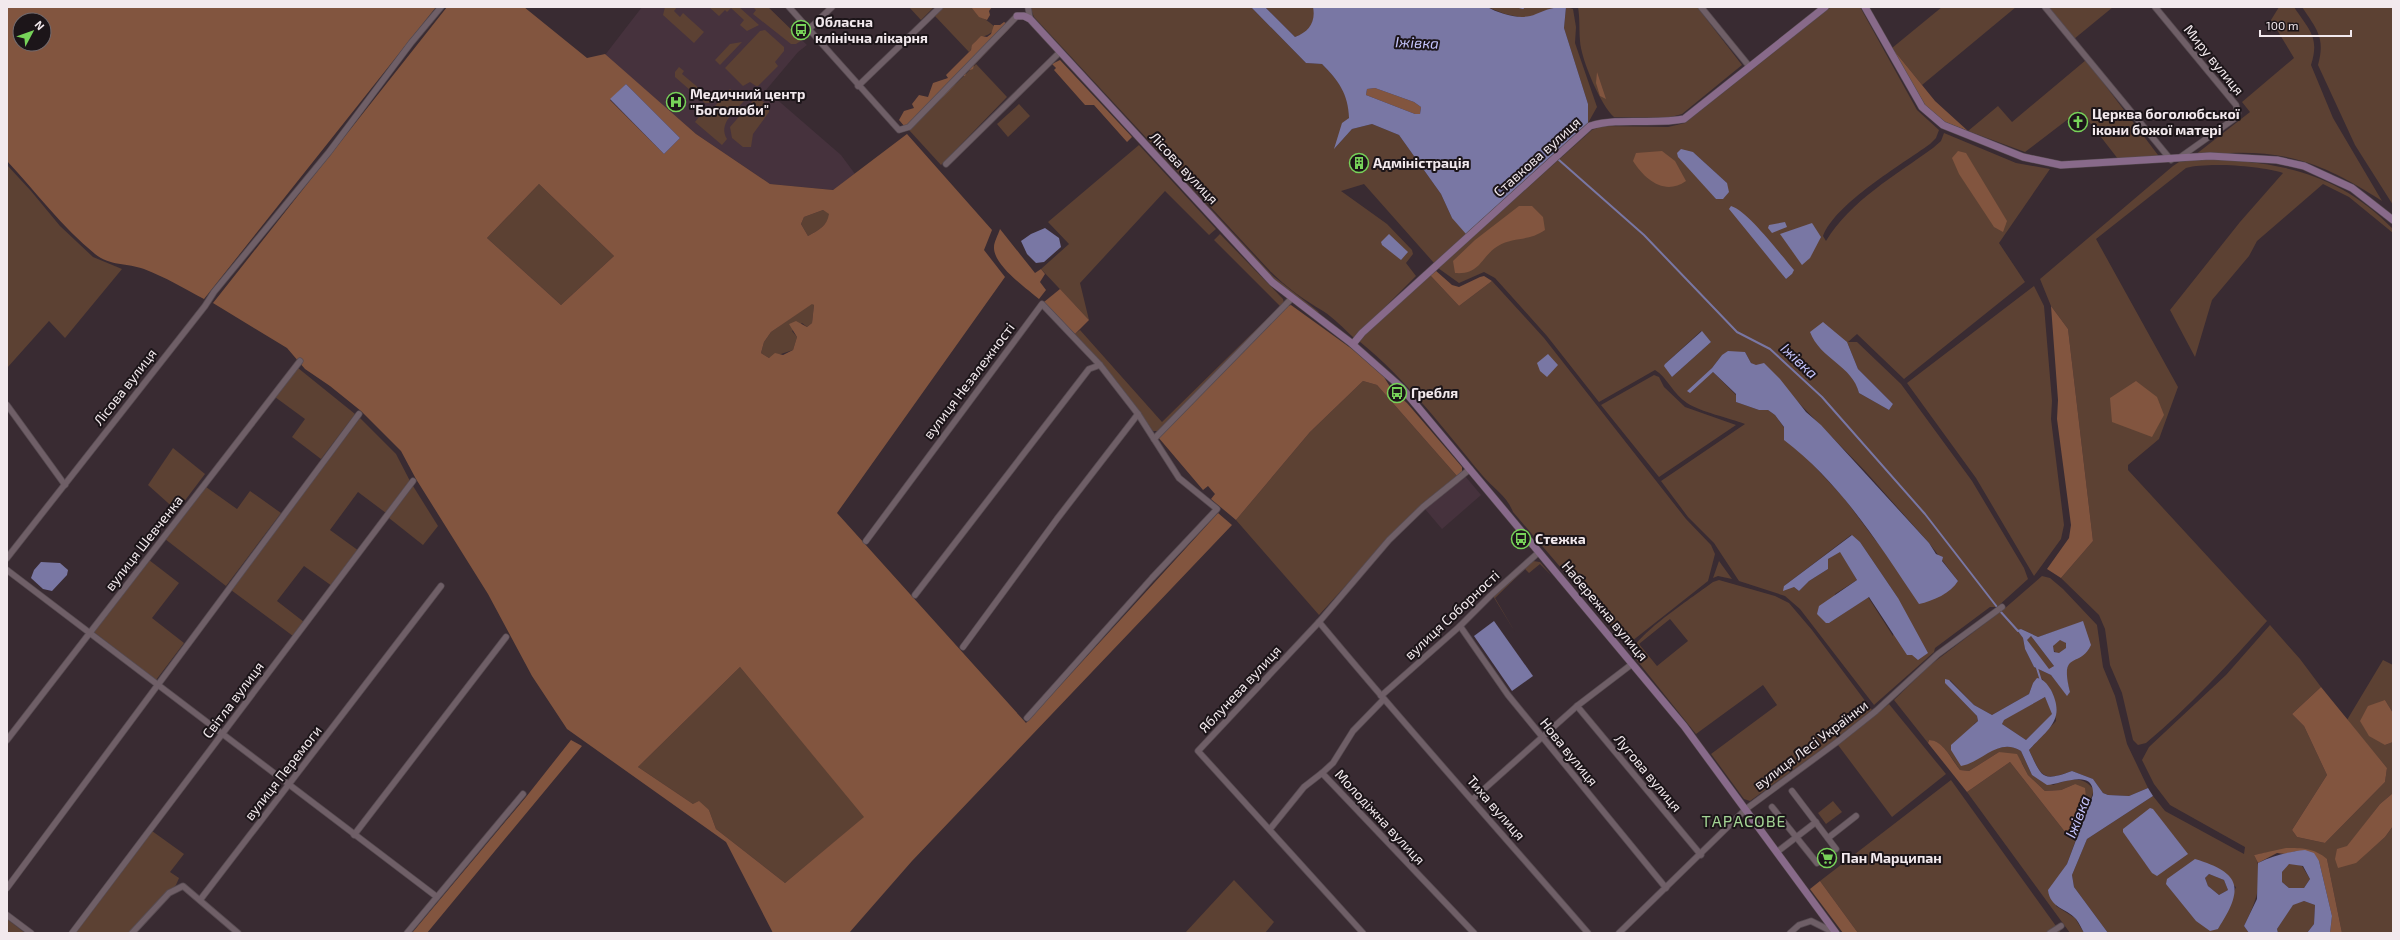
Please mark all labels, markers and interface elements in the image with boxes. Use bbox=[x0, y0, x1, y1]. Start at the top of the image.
north arrow bbox=[12, 12, 52, 52]
scale bar bbox=[2260, 12, 2351, 38]
place label: Обласна клінічна лікарня bbox=[815, 13, 928, 46]
text: N bbox=[32, 18, 47, 32]
text: 100 m bbox=[2266, 18, 2298, 32]
bus stop icon: Обласна клінічна лікарня bbox=[790, 19, 812, 41]
street label: Миру вулиця bbox=[2181, 21, 2248, 98]
water label: Іжівка bbox=[1395, 32, 1439, 52]
place label: Медичний центр "Боголюби" bbox=[690, 85, 805, 118]
hospital icon: Медичний центр "Боголюби" bbox=[665, 91, 687, 113]
place label: Церква боголюбської ікони божої матері bbox=[2092, 105, 2241, 138]
church icon: Церква боголюбської ікони божої матері bbox=[2067, 111, 2089, 133]
street label: Ставкова вулиця bbox=[1490, 113, 1584, 200]
street label: Лісова вулиця bbox=[1147, 128, 1222, 207]
building icon: Адміністрація bbox=[1348, 152, 1370, 174]
place label: Адміністрація bbox=[1373, 154, 1470, 171]
street label: вулиця Незалежності bbox=[919, 319, 1018, 442]
water label: Іжівка bbox=[1778, 339, 1822, 382]
street label: Лісова вулиця bbox=[89, 345, 160, 428]
bus stop icon: Гребля bbox=[1386, 382, 1408, 404]
place label: Гребля bbox=[1411, 384, 1458, 401]
street label: вулиця Шевченка bbox=[101, 492, 186, 594]
bus stop icon: Стежка bbox=[1510, 528, 1532, 550]
place label: Стежка bbox=[1535, 530, 1586, 547]
street label: Набережна вулиця bbox=[1559, 557, 1652, 664]
street label: вулиця Соборності bbox=[1401, 566, 1503, 663]
street label: Яблунева вулиця bbox=[1195, 642, 1284, 736]
street label: Світла вулиця bbox=[198, 658, 267, 741]
street label: вулиця Лесі Українки bbox=[1750, 696, 1871, 793]
street label: Нова вулиця bbox=[1537, 714, 1602, 789]
street label: вулиця Перемоги bbox=[240, 722, 325, 823]
street label: Лугова вулиця bbox=[1611, 730, 1686, 815]
street label: Молодіжна вулиця bbox=[1332, 765, 1429, 868]
street label: Тиха вулиця bbox=[1464, 772, 1529, 843]
water label: Іжівка bbox=[2061, 793, 2093, 840]
district label: ТАРАСОВЕ bbox=[1701, 811, 1787, 830]
supermarket icon: Пан Марципан bbox=[1816, 847, 1838, 869]
place label: Пан Марципан bbox=[1841, 849, 1942, 866]

